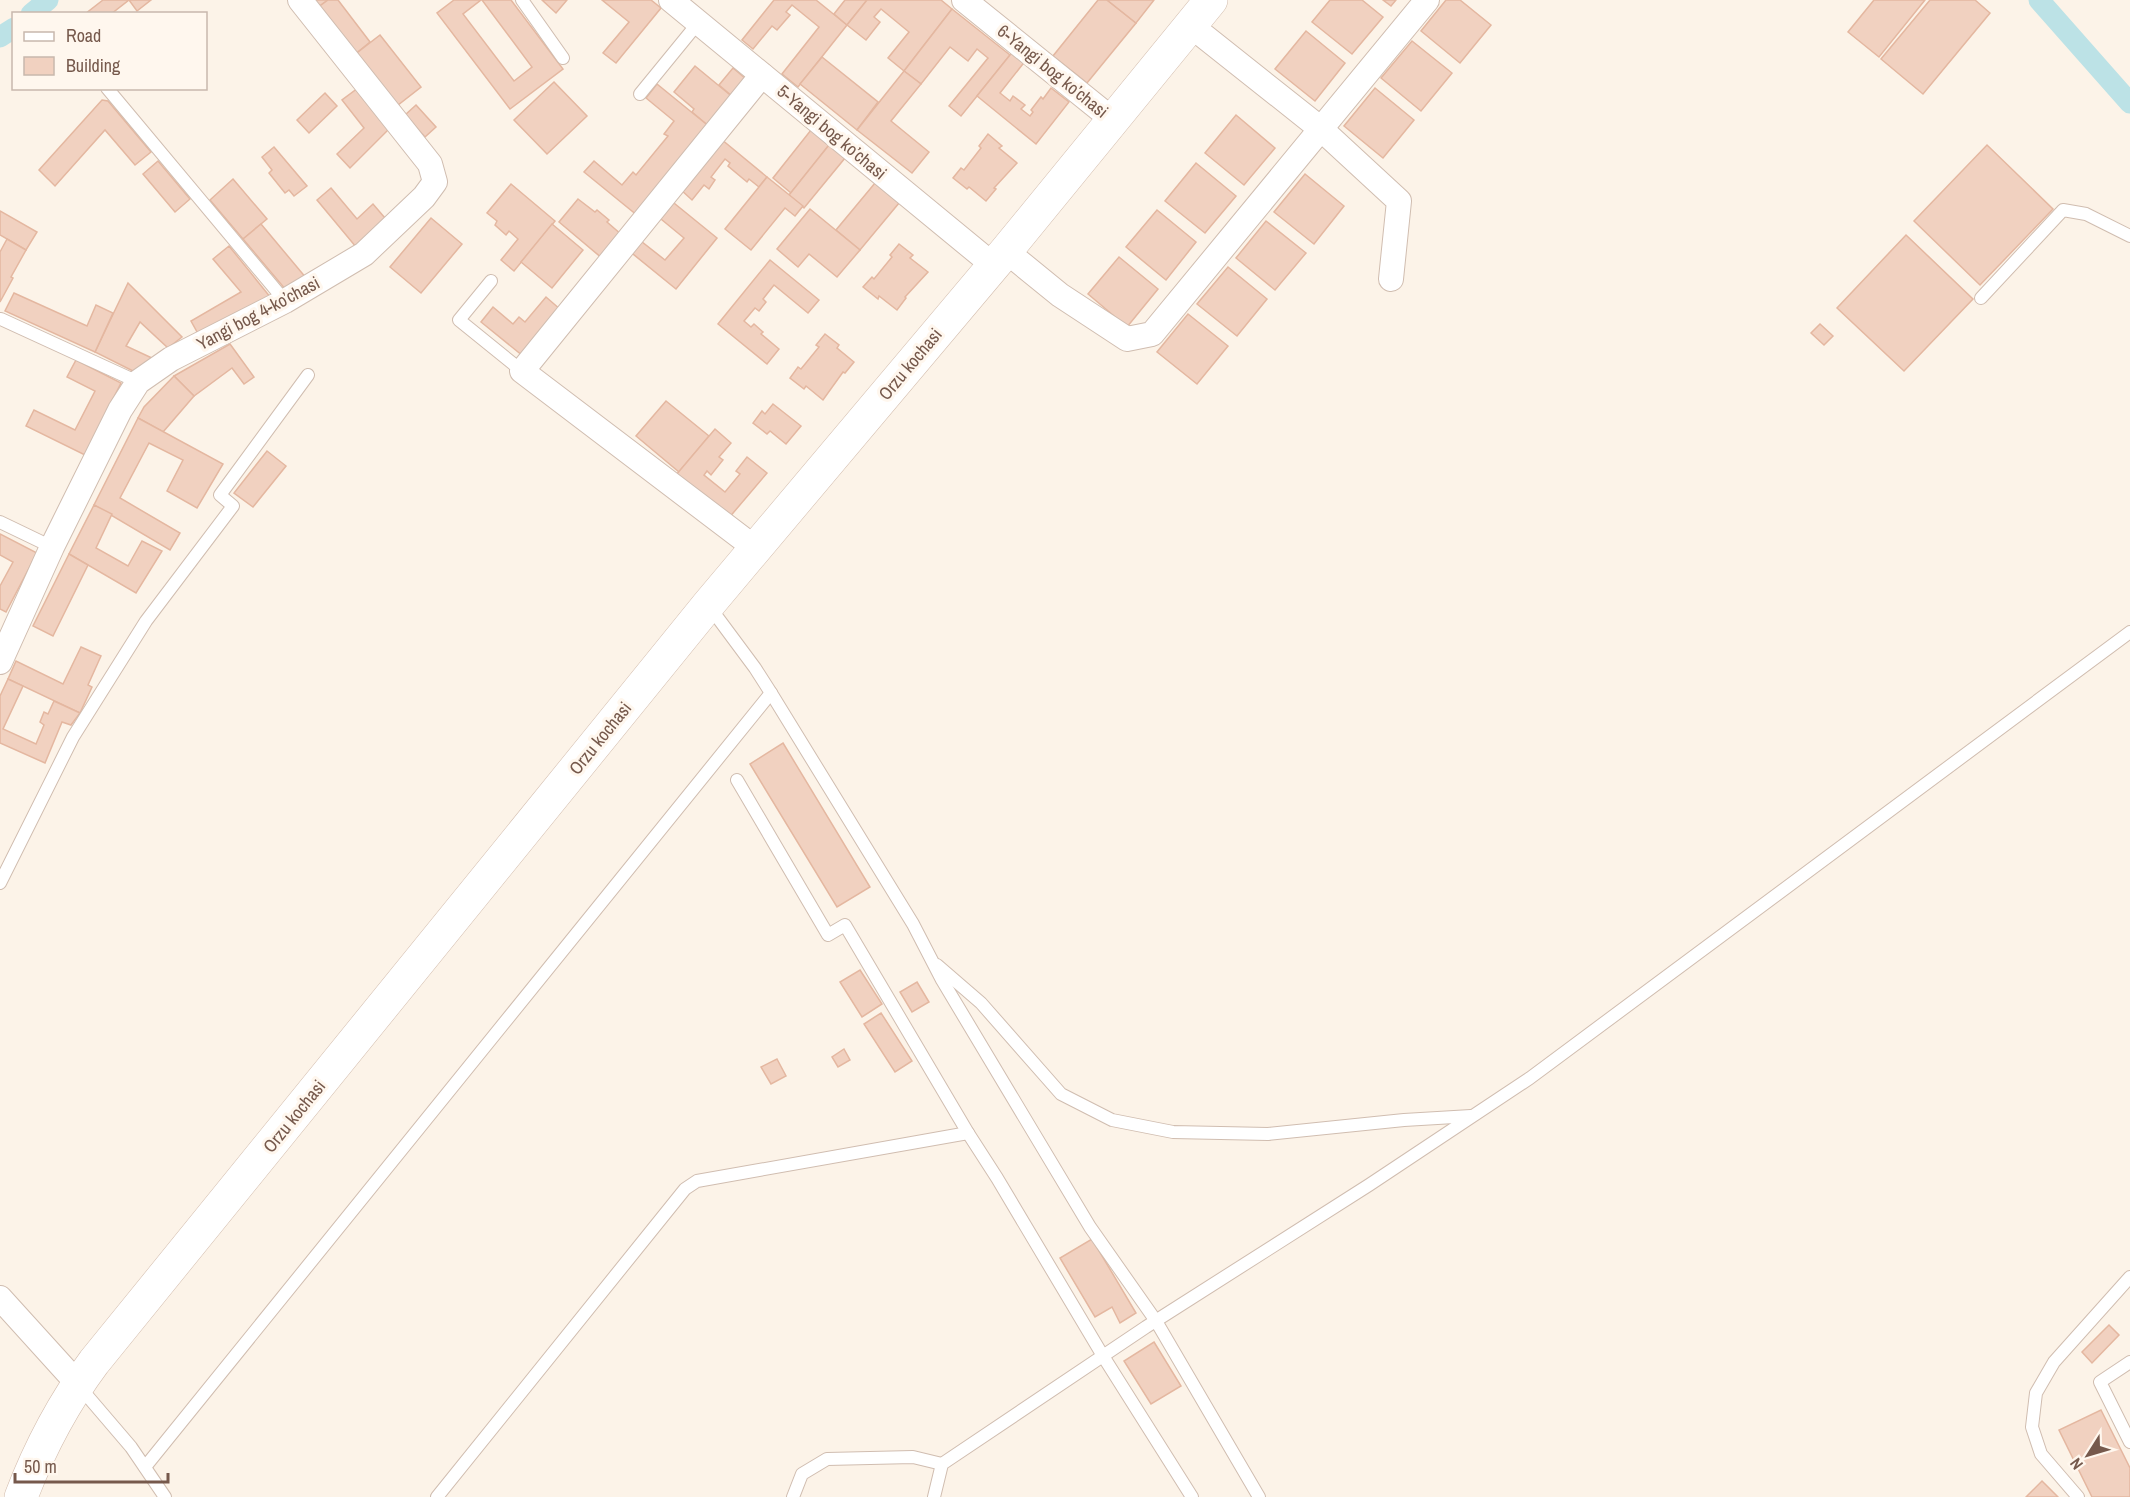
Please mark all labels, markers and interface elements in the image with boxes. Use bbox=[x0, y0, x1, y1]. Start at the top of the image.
legend bbox=[12, 12, 207, 90]
street label: 6-Yangi bog koʼchasi bbox=[992, 18, 1114, 124]
text: Road bbox=[66, 23, 101, 48]
text: Building bbox=[66, 53, 121, 78]
street label: 5-Yangi bog koʼchasi bbox=[772, 79, 892, 185]
street label: Yangi bog 4-koʼchasi bbox=[192, 270, 324, 356]
street label: Orzu kochasi bbox=[872, 323, 948, 405]
street label: Orzu kochasi bbox=[563, 696, 637, 780]
street label: Orzu kochasi bbox=[257, 1074, 331, 1158]
north arrow bbox=[2058, 1425, 2118, 1485]
scale bar bbox=[15, 1446, 168, 1484]
text: 50 m bbox=[24, 1454, 57, 1479]
text: N bbox=[2064, 1454, 2088, 1474]

